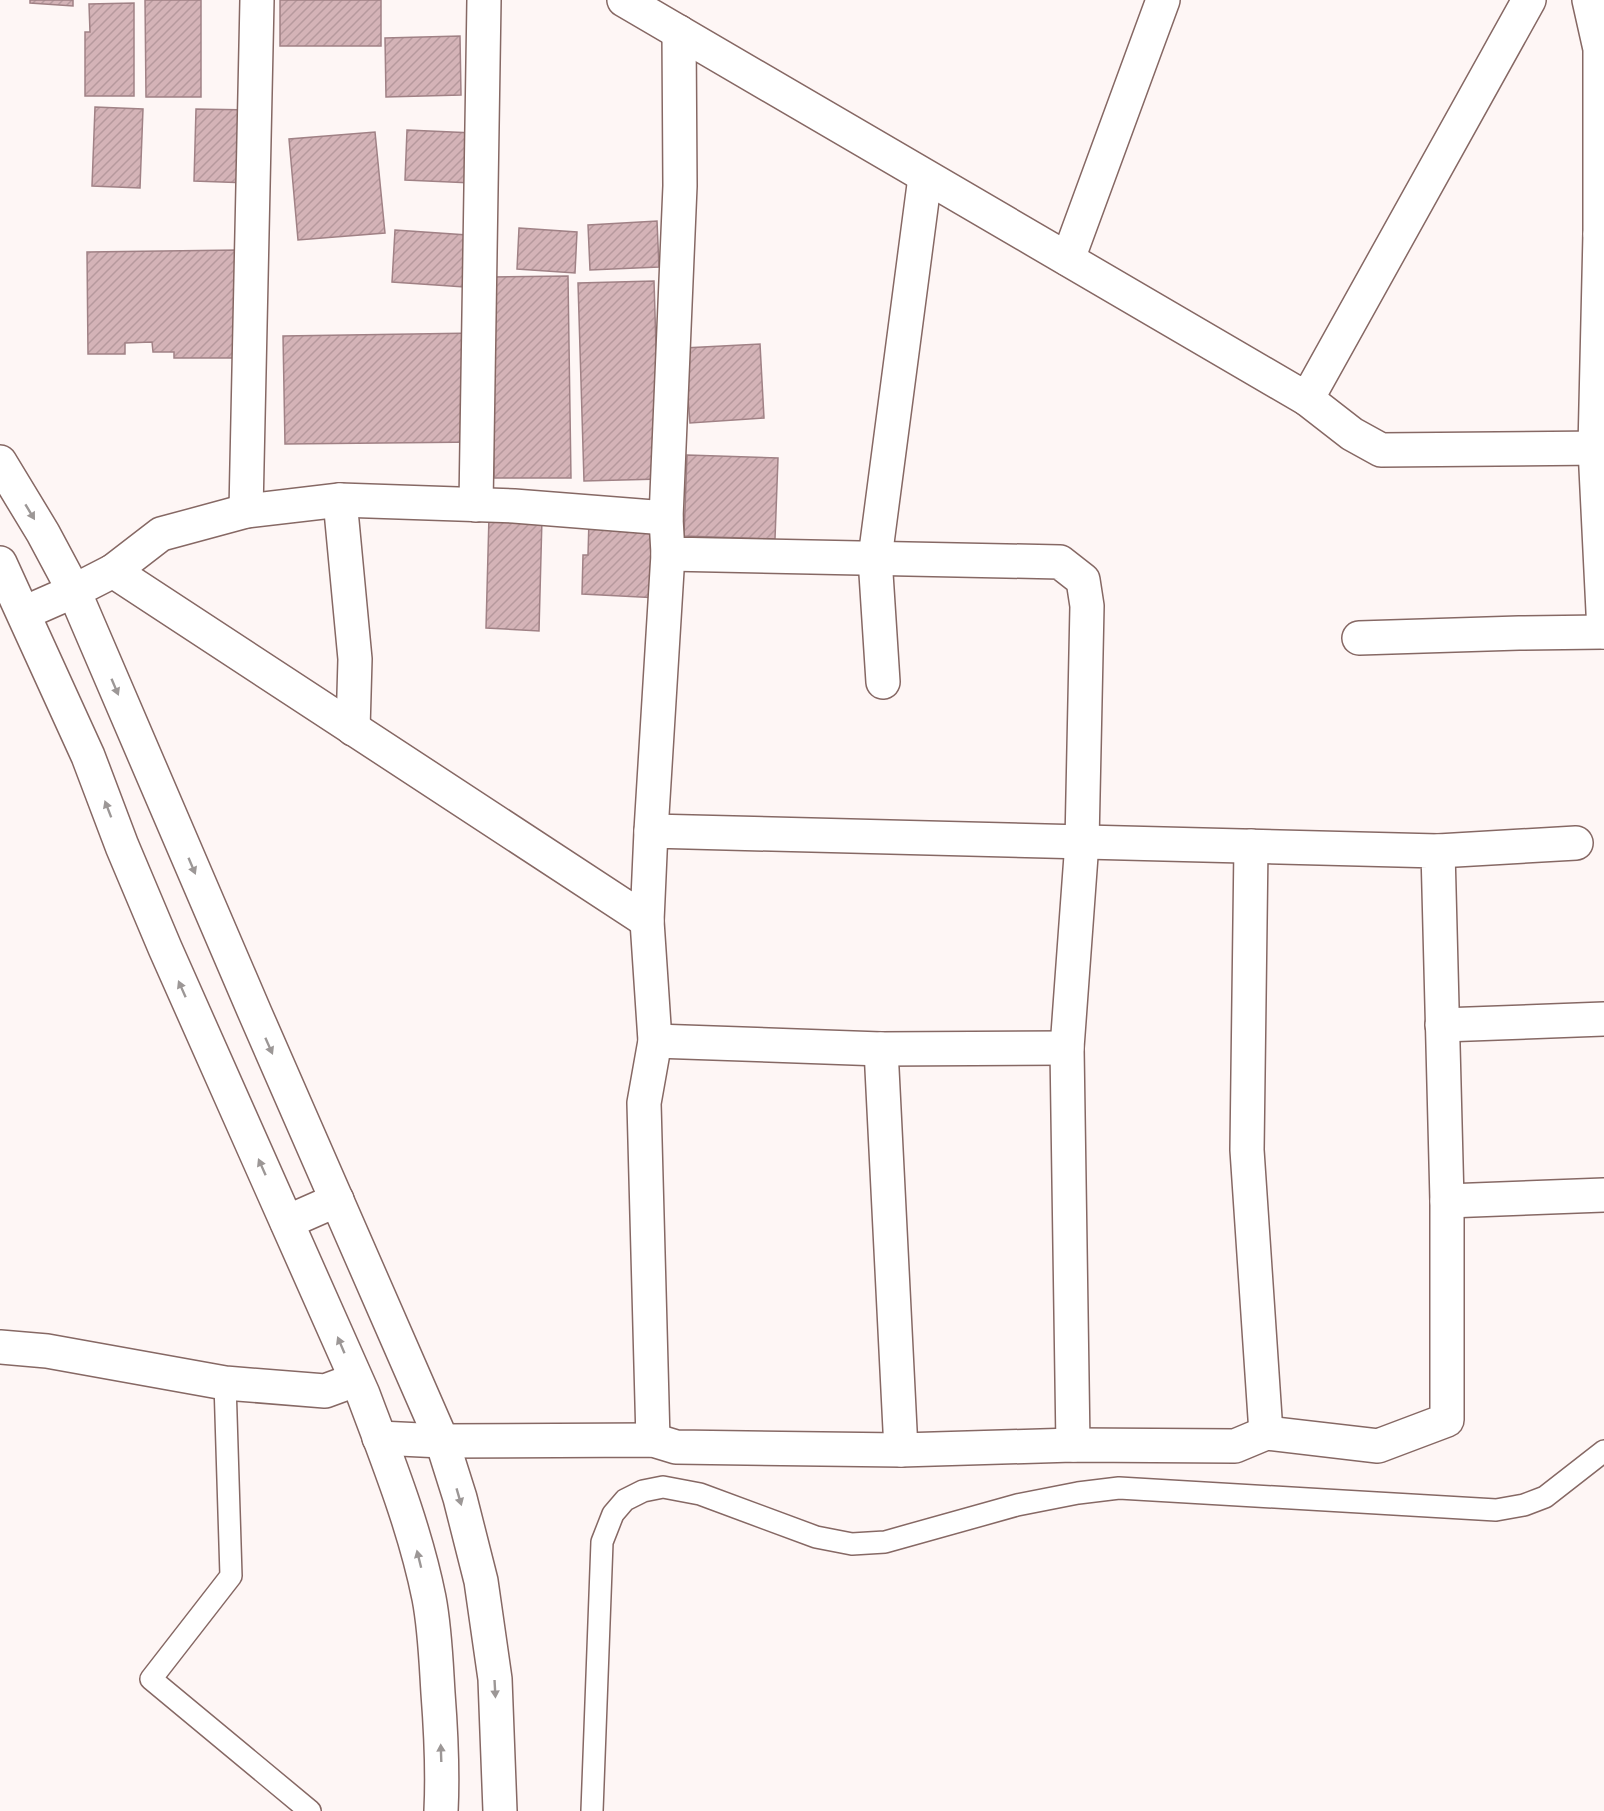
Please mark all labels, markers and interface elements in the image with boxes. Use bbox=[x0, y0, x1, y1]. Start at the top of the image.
one-way arrow bbox=[25, 504, 36, 520]
one-way arrow bbox=[110, 679, 120, 697]
one-way arrow bbox=[103, 799, 113, 817]
one-way arrow bbox=[187, 858, 197, 876]
one-way arrow bbox=[178, 980, 187, 997]
one-way arrow bbox=[264, 1037, 274, 1055]
one-way arrow bbox=[256, 1158, 266, 1176]
one-way arrow bbox=[336, 1337, 345, 1354]
one-way arrow bbox=[455, 1488, 465, 1506]
one-way arrow bbox=[414, 1550, 424, 1569]
one-way arrow bbox=[490, 1679, 499, 1698]
one-way arrow bbox=[437, 1743, 446, 1762]

